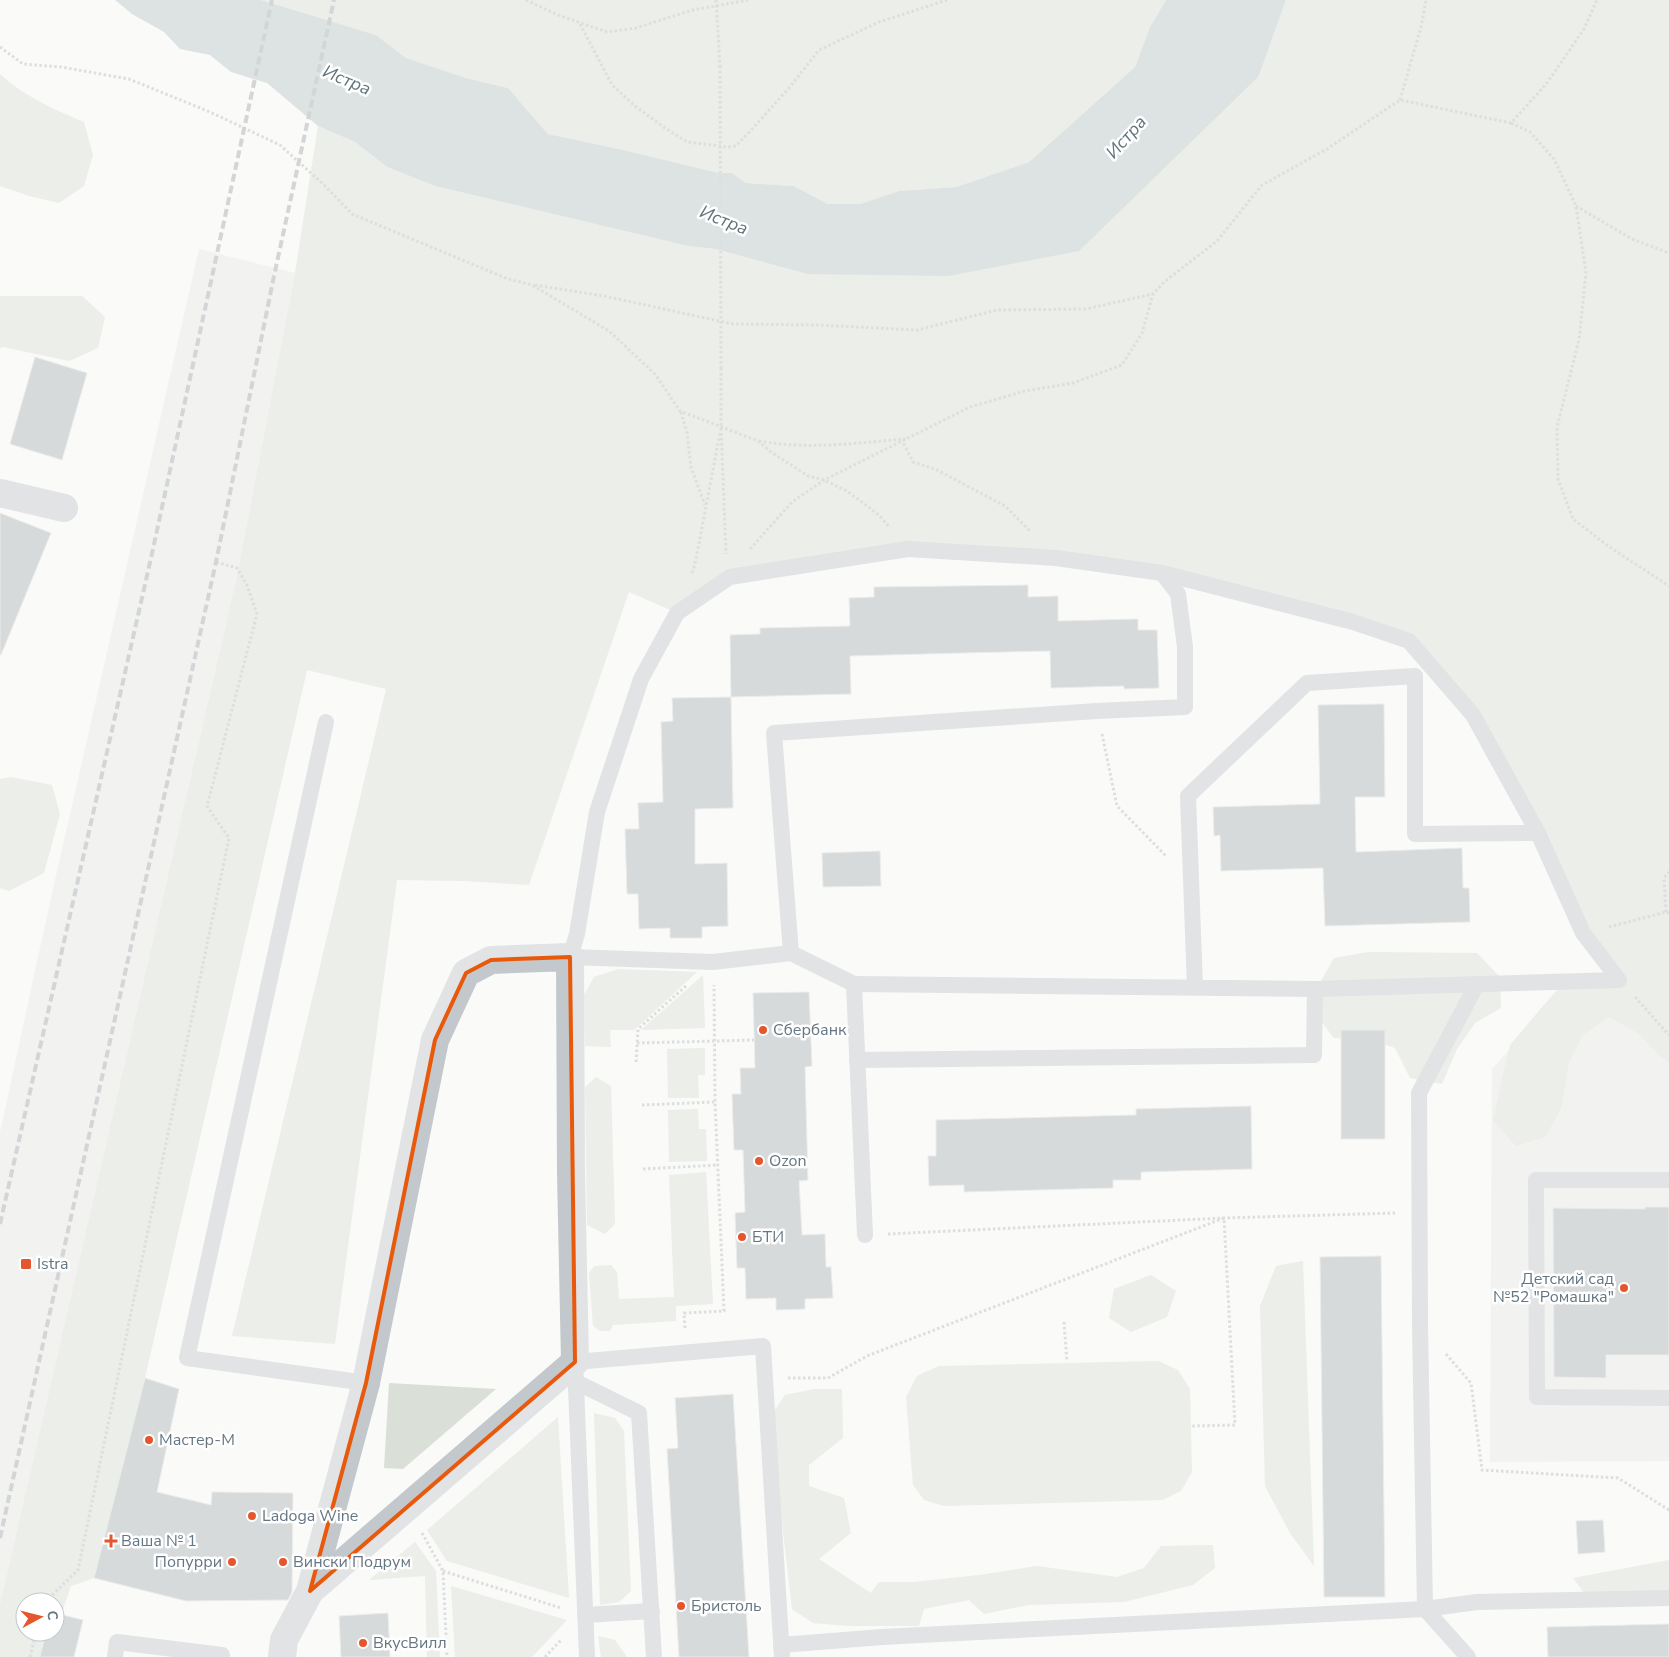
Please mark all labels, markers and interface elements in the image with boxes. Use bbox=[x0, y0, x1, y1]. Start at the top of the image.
water label: Истра bbox=[319, 59, 375, 101]
water label: Истра bbox=[1100, 110, 1152, 164]
water label: Истра bbox=[696, 199, 752, 241]
place label: Сбербанк bbox=[773, 1019, 847, 1041]
marker: Сбербанк bbox=[757, 1024, 769, 1036]
place label: Ozon bbox=[769, 1150, 807, 1172]
marker: Ozon bbox=[753, 1155, 765, 1167]
place label: БТИ bbox=[752, 1226, 784, 1248]
marker: БТИ bbox=[736, 1231, 748, 1243]
place label: Istra bbox=[37, 1253, 68, 1275]
marker: Istra bbox=[19, 1257, 33, 1271]
place label: Детский сад №52 "Ромашка" bbox=[1493, 1268, 1615, 1308]
marker: Детский сад №52 "Ромашка" bbox=[1618, 1282, 1630, 1294]
place label: Мастер-М bbox=[159, 1429, 235, 1451]
marker: Мастер-М bbox=[143, 1434, 155, 1446]
place label: Ladoga Wine bbox=[262, 1505, 358, 1527]
marker: Ladoga Wine bbox=[246, 1510, 258, 1522]
place label: Ваша № 1 bbox=[121, 1530, 197, 1552]
marker: Ваша № 1 bbox=[105, 1535, 117, 1547]
place label: Попурри bbox=[155, 1551, 222, 1573]
place label: Вински Подрум bbox=[293, 1551, 411, 1573]
marker: Попурри bbox=[226, 1556, 238, 1568]
marker: Вински Подрум bbox=[277, 1556, 289, 1568]
north arrow bbox=[15, 1592, 65, 1642]
place label: Бристоль bbox=[691, 1595, 762, 1617]
marker: Бристоль bbox=[675, 1600, 687, 1612]
text: С bbox=[42, 1610, 62, 1622]
place label: ВкусВилл bbox=[373, 1632, 447, 1654]
marker: ВкусВилл bbox=[357, 1637, 369, 1649]

